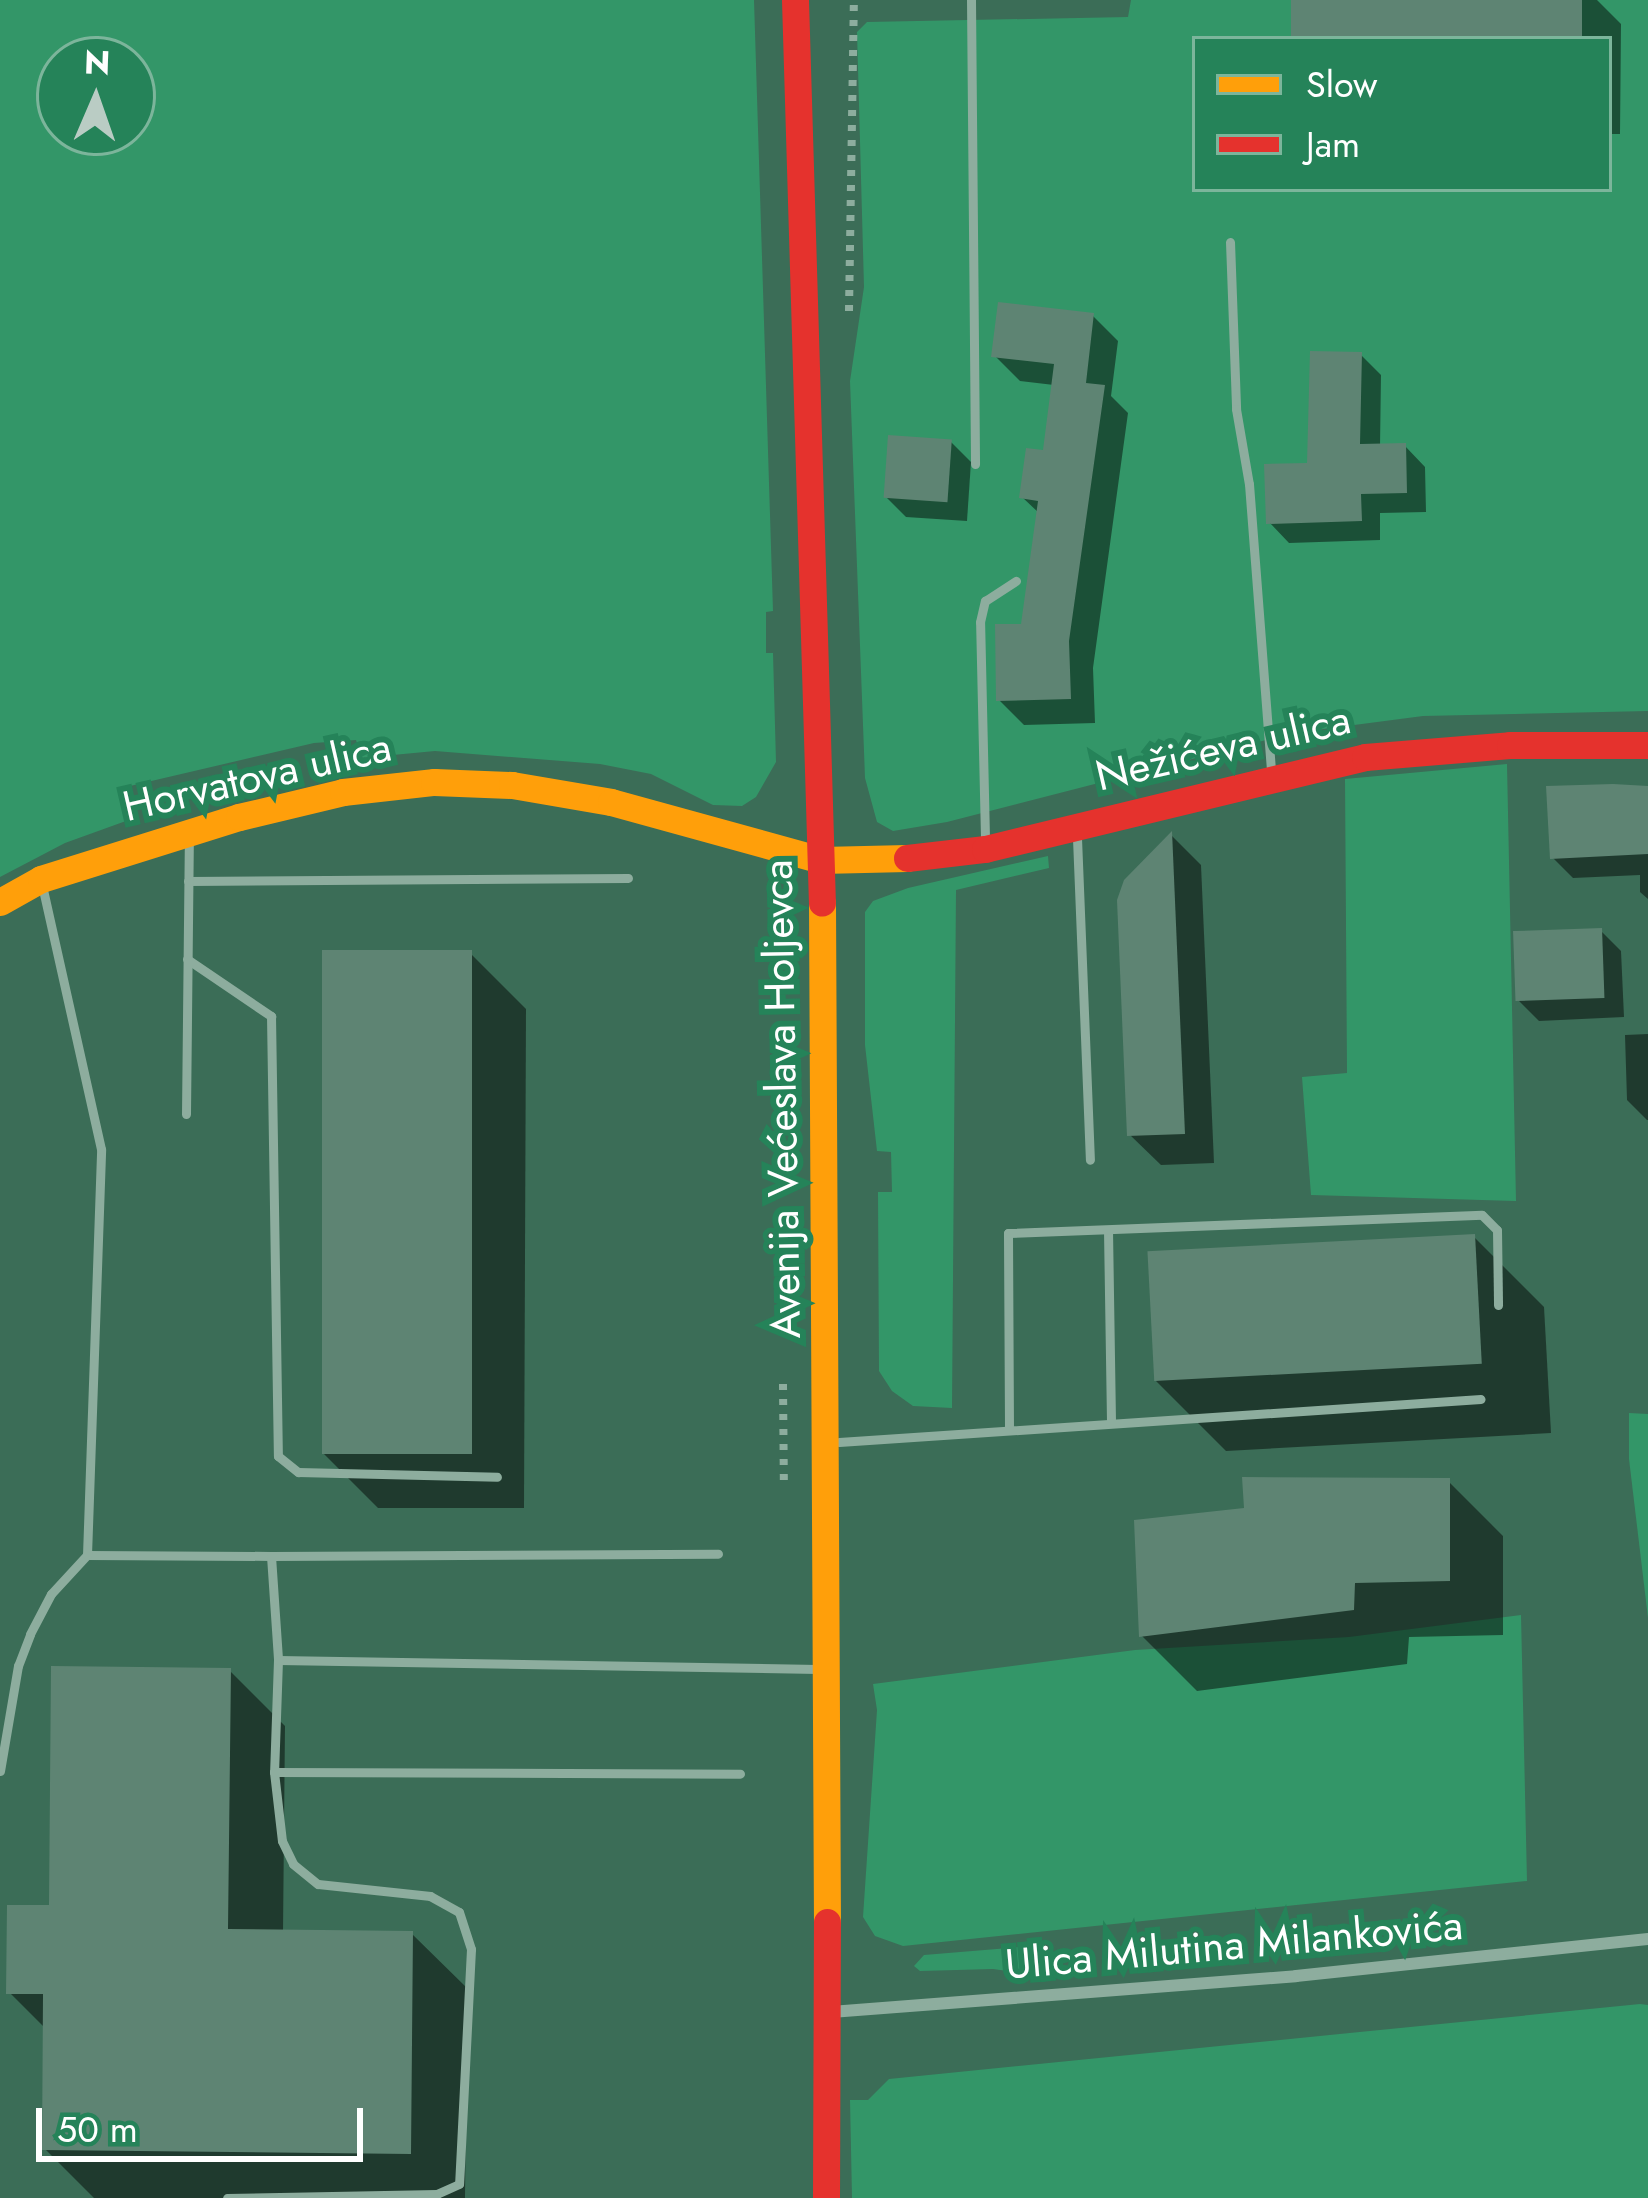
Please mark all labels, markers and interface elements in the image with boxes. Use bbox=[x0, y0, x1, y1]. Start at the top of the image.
north arrow bbox=[36, 36, 156, 156]
legend bbox=[1192, 36, 1612, 192]
text: N bbox=[83, 39, 111, 86]
text: Slow bbox=[1306, 58, 1378, 110]
text: Jam bbox=[1306, 118, 1360, 170]
street label: Nežićeva ulica bbox=[1091, 694, 1355, 802]
street label: Horvatova ulica bbox=[118, 722, 396, 832]
street label: Avenija Većeslava Holjevca bbox=[753, 859, 811, 1339]
street label: Ulica Milutina Milankovića bbox=[1003, 1900, 1465, 1990]
scale bar bbox=[42, 2084, 369, 2158]
text: 50 m bbox=[57, 2103, 138, 2155]

